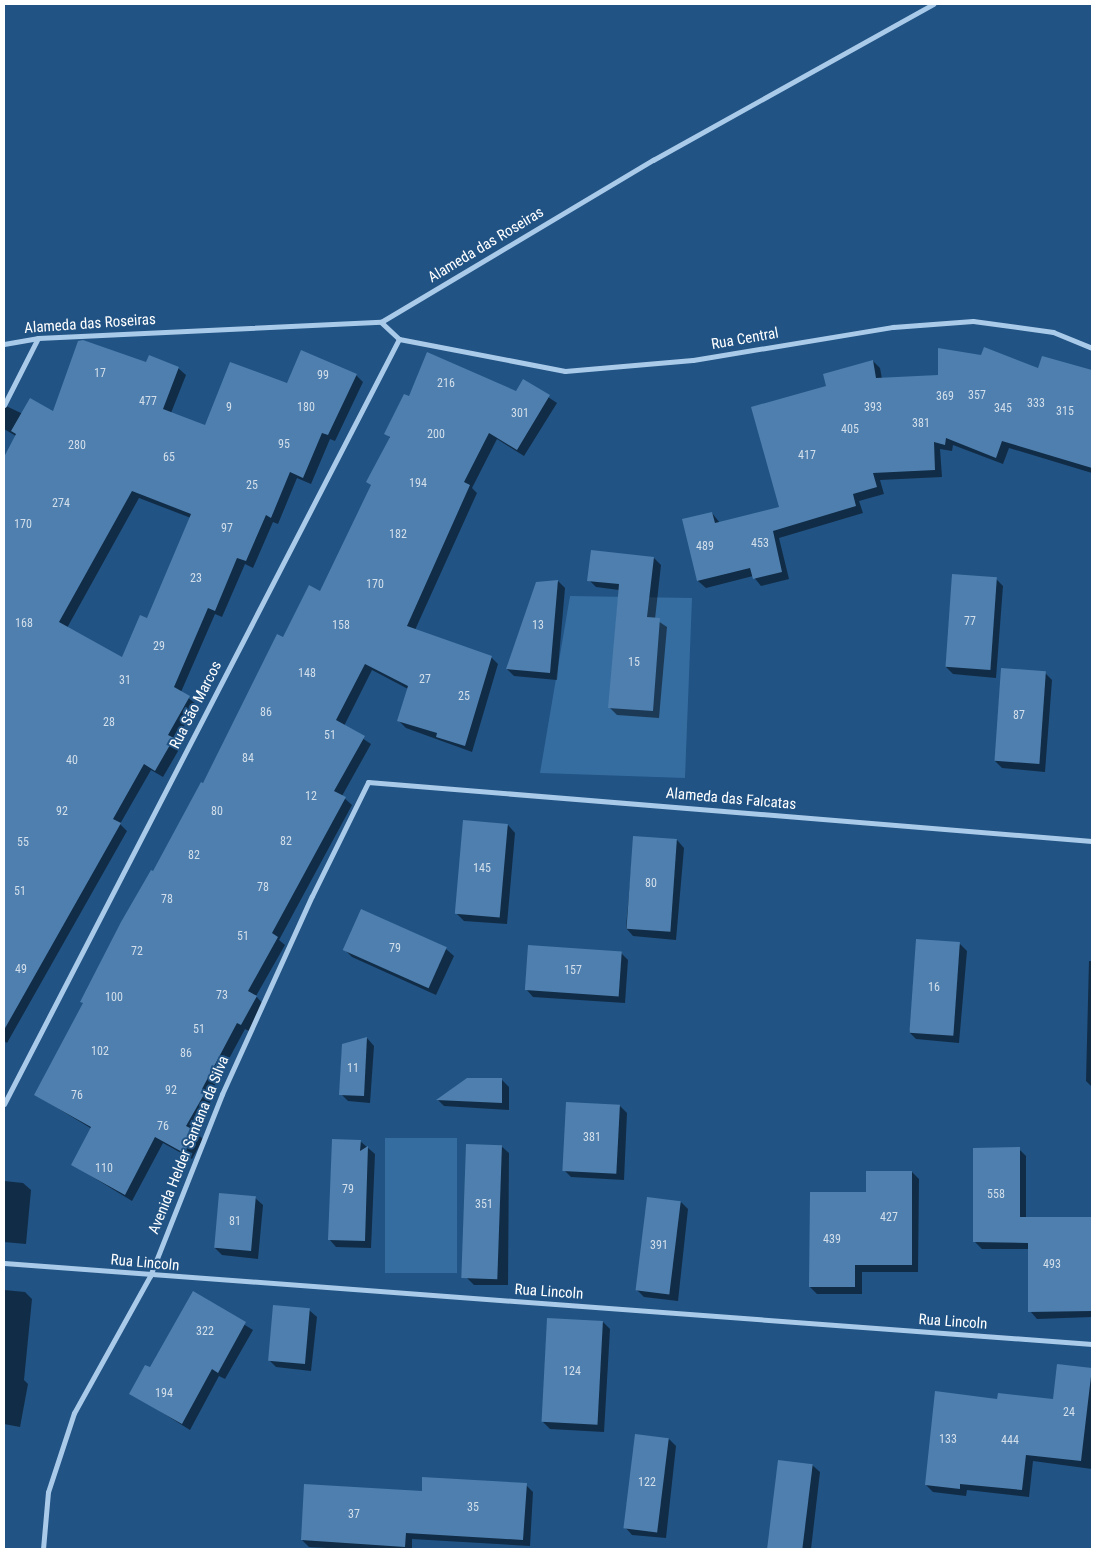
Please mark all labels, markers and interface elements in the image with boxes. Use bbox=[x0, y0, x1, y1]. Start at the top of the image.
street label: Alameda das Roseiras bbox=[425, 203, 547, 287]
street label: Alameda das Roseiras bbox=[24, 310, 156, 338]
street label: Rua Central bbox=[710, 324, 780, 354]
house number: 17 bbox=[94, 367, 106, 381]
house number: 99 bbox=[317, 369, 329, 383]
house number: 216 bbox=[437, 377, 455, 391]
house number: 357 bbox=[968, 389, 986, 403]
house number: 369 bbox=[936, 390, 954, 404]
house number: 477 bbox=[139, 395, 157, 409]
house number: 333 bbox=[1027, 397, 1045, 411]
house number: 9 bbox=[226, 401, 232, 415]
house number: 180 bbox=[297, 401, 315, 415]
house number: 393 bbox=[864, 401, 882, 415]
house number: 345 bbox=[994, 402, 1012, 416]
house number: 315 bbox=[1056, 405, 1074, 419]
house number: 301 bbox=[511, 407, 529, 421]
house number: 381 bbox=[912, 417, 930, 431]
house number: 405 bbox=[841, 423, 859, 437]
house number: 200 bbox=[427, 428, 445, 442]
house number: 95 bbox=[278, 438, 290, 452]
house number: 280 bbox=[68, 439, 86, 453]
house number: 417 bbox=[798, 449, 816, 463]
house number: 65 bbox=[163, 451, 175, 465]
house number: 194 bbox=[409, 477, 427, 491]
house number: 25 bbox=[246, 479, 258, 493]
house number: 274 bbox=[52, 497, 70, 511]
house number: 170 bbox=[14, 518, 32, 532]
house number: 97 bbox=[221, 522, 233, 536]
house number: 182 bbox=[389, 528, 407, 542]
house number: 453 bbox=[751, 537, 769, 551]
house number: 489 bbox=[696, 540, 714, 554]
house number: 23 bbox=[190, 572, 202, 586]
house number: 170 bbox=[366, 578, 384, 592]
house number: 77 bbox=[964, 615, 976, 629]
house number: 168 bbox=[15, 617, 33, 631]
house number: 158 bbox=[332, 619, 350, 633]
house number: 13 bbox=[532, 619, 544, 633]
house number: 29 bbox=[153, 640, 165, 654]
house number: 15 bbox=[628, 656, 640, 670]
street label: Rua São Marcos bbox=[166, 658, 226, 752]
house number: 148 bbox=[298, 667, 316, 681]
house number: 27 bbox=[419, 673, 431, 687]
house number: 31 bbox=[119, 674, 131, 688]
house number: 25 bbox=[458, 690, 470, 704]
house number: 86 bbox=[260, 706, 272, 720]
house number: 87 bbox=[1013, 709, 1025, 723]
house number: 28 bbox=[103, 716, 115, 730]
house number: 51 bbox=[324, 729, 336, 743]
house number: 84 bbox=[242, 752, 254, 766]
house number: 40 bbox=[66, 754, 78, 768]
street label: Alameda das Falcatas bbox=[665, 784, 797, 814]
house number: 12 bbox=[305, 790, 317, 804]
house number: 92 bbox=[56, 805, 68, 819]
house number: 80 bbox=[211, 805, 223, 819]
house number: 82 bbox=[280, 835, 292, 849]
house number: 55 bbox=[17, 836, 29, 850]
house number: 82 bbox=[188, 849, 200, 863]
house number: 145 bbox=[473, 862, 491, 876]
house number: 80 bbox=[645, 877, 657, 891]
house number: 78 bbox=[257, 881, 269, 895]
house number: 51 bbox=[14, 885, 26, 899]
house number: 78 bbox=[161, 893, 173, 907]
house number: 51 bbox=[237, 930, 249, 944]
house number: 79 bbox=[389, 942, 401, 956]
house number: 72 bbox=[131, 945, 143, 959]
house number: 49 bbox=[15, 963, 27, 977]
house number: 157 bbox=[564, 964, 582, 978]
house number: 16 bbox=[928, 981, 940, 995]
house number: 73 bbox=[216, 989, 228, 1003]
house number: 100 bbox=[105, 991, 123, 1005]
house number: 51 bbox=[193, 1023, 205, 1037]
house number: 102 bbox=[91, 1045, 109, 1059]
house number: 86 bbox=[180, 1047, 192, 1061]
street label: Avenida Helder Santana da Silva bbox=[145, 1053, 233, 1237]
house number: 11 bbox=[347, 1062, 359, 1076]
house number: 92 bbox=[165, 1084, 177, 1098]
house number: 76 bbox=[71, 1089, 83, 1103]
house number: 76 bbox=[157, 1120, 169, 1134]
house number: 381 bbox=[583, 1131, 601, 1145]
house number: 110 bbox=[95, 1162, 113, 1176]
house number: 79 bbox=[342, 1183, 354, 1197]
house number: 558 bbox=[987, 1188, 1005, 1202]
house number: 351 bbox=[475, 1198, 493, 1212]
house number: 427 bbox=[880, 1211, 898, 1225]
house number: 81 bbox=[229, 1215, 241, 1229]
house number: 439 bbox=[823, 1233, 841, 1247]
house number: 391 bbox=[650, 1239, 668, 1253]
street label: Rua Lincoln bbox=[110, 1251, 180, 1275]
house number: 493 bbox=[1043, 1258, 1061, 1272]
street label: Rua Lincoln bbox=[514, 1281, 584, 1303]
street label: Rua Lincoln bbox=[918, 1311, 988, 1333]
house number: 322 bbox=[196, 1325, 214, 1339]
house number: 124 bbox=[563, 1365, 581, 1379]
house number: 194 bbox=[155, 1387, 173, 1401]
house number: 24 bbox=[1063, 1406, 1075, 1420]
house number: 133 bbox=[939, 1433, 957, 1447]
house number: 444 bbox=[1001, 1434, 1019, 1448]
house number: 122 bbox=[638, 1476, 656, 1490]
house number: 35 bbox=[467, 1501, 479, 1515]
house number: 37 bbox=[348, 1508, 360, 1522]

